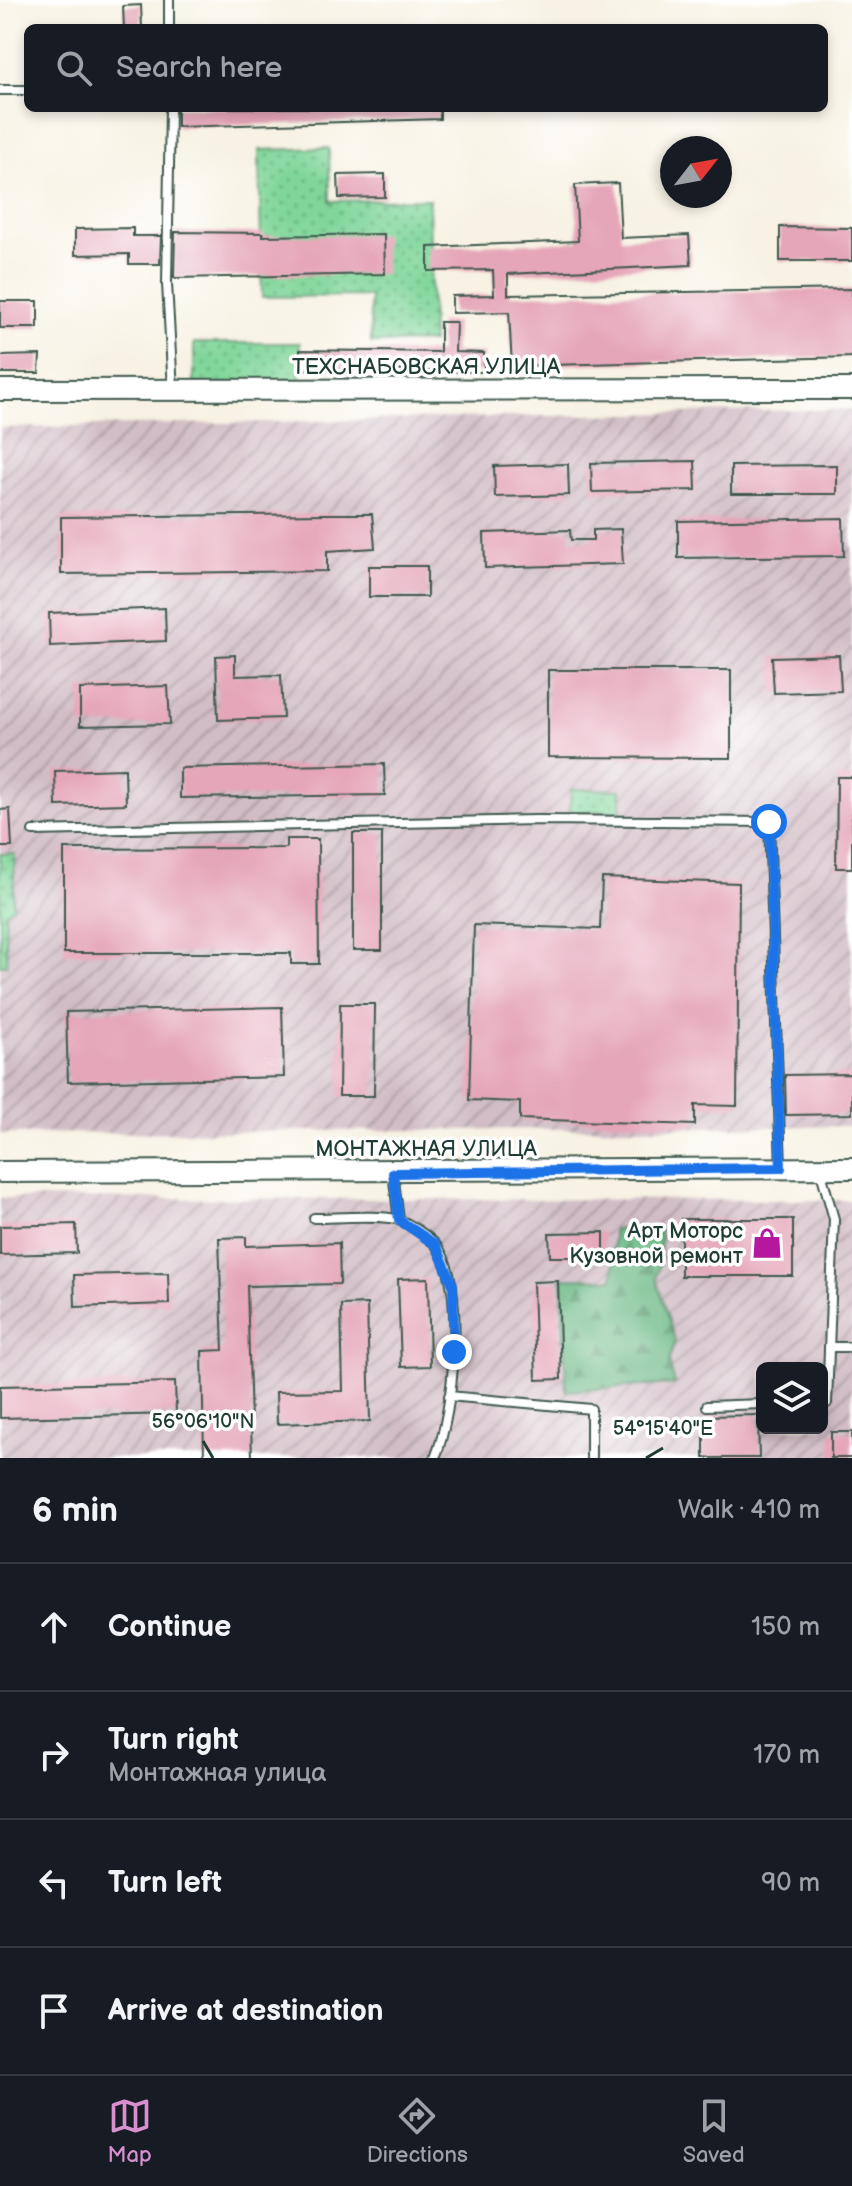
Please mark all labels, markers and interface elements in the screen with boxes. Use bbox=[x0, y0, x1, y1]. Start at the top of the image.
search box bbox=[24, 24, 828, 112]
icon: search bbox=[52, 46, 96, 90]
text: Search here bbox=[116, 50, 282, 86]
north arrow bbox=[660, 136, 732, 208]
street label: ТЕХСНАБОВСКАЯ УЛИЦА bbox=[292, 354, 561, 381]
route start bbox=[751, 804, 787, 840]
street label: МОНТАЖНАЯ УЛИЦА bbox=[315, 1136, 538, 1163]
place label: Арт Моторс Кузовной ремонт bbox=[569, 1218, 744, 1270]
shop icon: Арт Моторс Кузовной ремонт bbox=[750, 1226, 784, 1260]
route end bbox=[436, 1334, 472, 1370]
map controls bbox=[756, 1362, 828, 1434]
button: layers bbox=[756, 1362, 828, 1434]
text: 56°06'10"N bbox=[152, 1410, 254, 1434]
text: 54°15'40"E bbox=[613, 1417, 713, 1441]
text: 6 min bbox=[32, 1490, 118, 1531]
text: Walk · 410 m bbox=[678, 1495, 820, 1526]
icon: ahead bbox=[32, 1605, 76, 1649]
text: Continue bbox=[108, 1609, 231, 1645]
text: 150 m bbox=[751, 1612, 820, 1643]
text: Turn right bbox=[108, 1722, 239, 1758]
icon: right bbox=[32, 1733, 76, 1777]
text: 170 m bbox=[753, 1740, 820, 1771]
text: Монтажная улица bbox=[108, 1758, 327, 1789]
icon: left bbox=[32, 1861, 76, 1905]
text: Turn left bbox=[108, 1865, 222, 1901]
text: 90 m bbox=[761, 1868, 820, 1899]
icon: arrive bbox=[32, 1989, 76, 2033]
text: Arrive at destination bbox=[108, 1993, 384, 2029]
tab: Map bbox=[107, 2094, 152, 2169]
tab: Directions bbox=[367, 2094, 468, 2169]
tab: Saved bbox=[683, 2094, 745, 2169]

